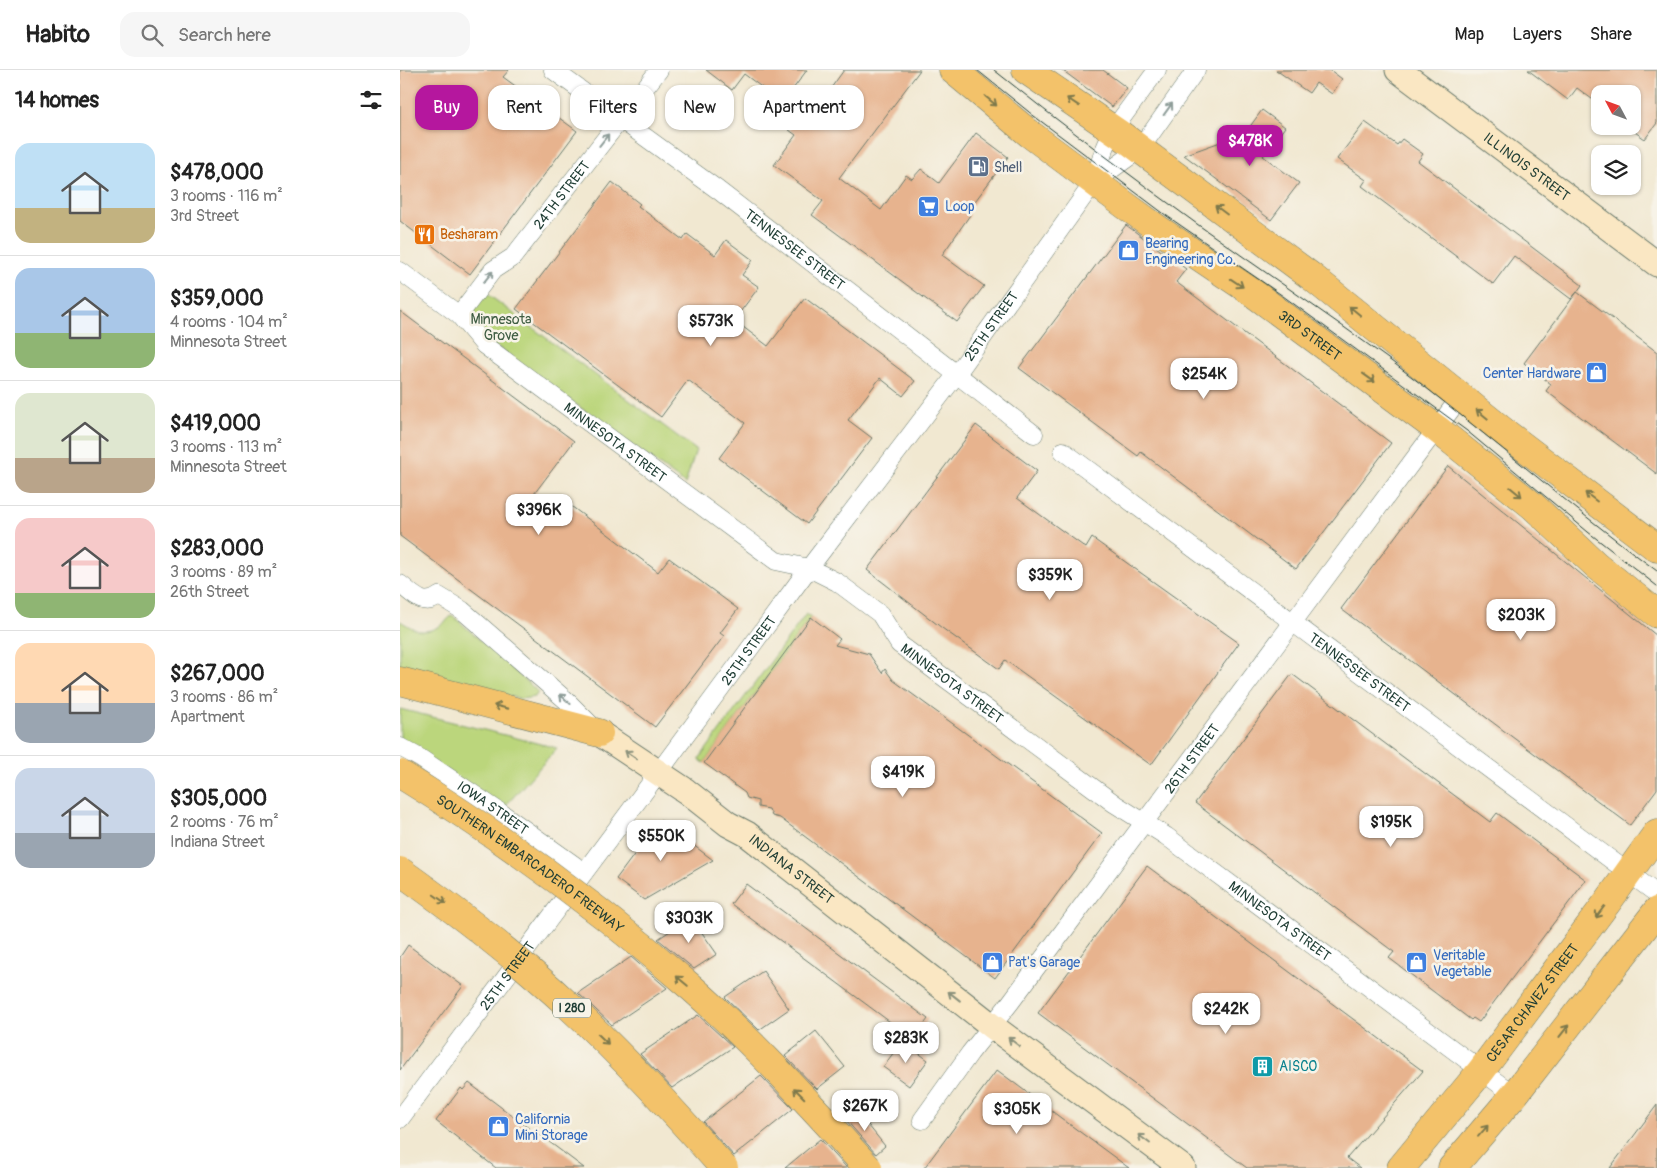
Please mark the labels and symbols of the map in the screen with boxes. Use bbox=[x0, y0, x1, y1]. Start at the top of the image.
north arrow bbox=[1591, 85, 1641, 135]
one-way arrow bbox=[984, 95, 997, 106]
one-way arrow bbox=[1066, 97, 1080, 107]
one-way arrow bbox=[1163, 102, 1173, 116]
pin: $478K bbox=[1215, 124, 1285, 167]
street label: ILLINOIS STREET bbox=[1480, 129, 1573, 205]
one-way arrow bbox=[599, 134, 610, 147]
fuel station icon: Shell bbox=[966, 155, 990, 179]
street label: 24TH STREET bbox=[530, 157, 594, 233]
place label: Shell bbox=[994, 159, 1022, 176]
supermarket icon: Loop bbox=[917, 194, 941, 218]
place label: Loop bbox=[945, 198, 975, 215]
one-way arrow bbox=[1214, 205, 1228, 215]
street label: TENNESSEE STREET bbox=[741, 206, 848, 294]
restaurant icon: Besharam bbox=[412, 222, 436, 246]
place label: Besharam bbox=[440, 226, 498, 243]
place label: Bearing Engineering Co. bbox=[1145, 235, 1236, 268]
shop icon: Bearing Engineering Co. bbox=[1117, 239, 1141, 263]
one-way arrow bbox=[483, 270, 494, 283]
one-way arrow bbox=[1230, 278, 1244, 288]
street label: 25TH STREET bbox=[961, 288, 1022, 364]
pin: $573K bbox=[676, 304, 746, 347]
one-way arrow bbox=[1349, 305, 1362, 316]
street label: 3RD STREET bbox=[1275, 307, 1345, 365]
park label: Minnesota Grove bbox=[470, 311, 532, 344]
pin: $254K bbox=[1169, 358, 1239, 400]
shop icon: Center Hardware bbox=[1585, 361, 1609, 385]
place label: Center Hardware bbox=[1483, 365, 1581, 382]
one-way arrow bbox=[1362, 373, 1375, 384]
street label: MINNESOTA STREET bbox=[560, 399, 670, 486]
one-way arrow bbox=[1476, 408, 1489, 419]
one-way arrow bbox=[1510, 487, 1523, 498]
one-way arrow bbox=[1585, 492, 1598, 503]
pin: $396K bbox=[504, 494, 574, 536]
pin: $359K bbox=[1015, 558, 1085, 601]
pin: $203K bbox=[1486, 598, 1556, 641]
street label: 25TH STREET bbox=[718, 613, 780, 688]
street label: TENNESSEE STREET bbox=[1305, 629, 1413, 716]
street label: MINNESOTA STREET bbox=[897, 640, 1006, 727]
one-way arrow bbox=[558, 693, 571, 705]
one-way arrow bbox=[494, 702, 510, 711]
street label: 26TH STREET bbox=[1161, 721, 1223, 797]
one-way arrow bbox=[624, 750, 638, 760]
pin: $419K bbox=[868, 756, 938, 798]
street label: IOWA STREET bbox=[454, 778, 532, 839]
street label: SOUTHERN EMBARCADERO FREEWAY bbox=[433, 791, 627, 937]
pin: $195K bbox=[1356, 806, 1426, 848]
pin: $550K bbox=[626, 820, 696, 862]
street label: INDIANA STREET bbox=[745, 831, 837, 908]
street label: MINNESOTA STREET bbox=[1225, 878, 1334, 965]
one-way arrow bbox=[433, 894, 446, 905]
pin: $303K bbox=[654, 902, 724, 944]
one-way arrow bbox=[1595, 905, 1606, 918]
street label: 25TH STREET bbox=[476, 938, 539, 1014]
street label: CESAR CHAVEZ STREET bbox=[1483, 940, 1583, 1066]
place label: Veritable Vegetable bbox=[1433, 947, 1492, 980]
shop icon: Pat's Garage bbox=[980, 950, 1004, 974]
shop icon: Veritable Vegetable bbox=[1405, 951, 1429, 975]
place label: Pat's Garage bbox=[1008, 954, 1080, 971]
one-way arrow bbox=[676, 975, 689, 986]
one-way arrow bbox=[948, 990, 961, 1001]
pin: $242K bbox=[1191, 992, 1261, 1035]
road number: I 280 bbox=[553, 998, 591, 1018]
pin: $283K bbox=[871, 1022, 941, 1064]
one-way arrow bbox=[1559, 1025, 1570, 1038]
one-way arrow bbox=[597, 1033, 610, 1045]
one-way arrow bbox=[1007, 1037, 1021, 1047]
building icon: AISCO bbox=[1251, 1054, 1275, 1078]
place label: AISCO bbox=[1279, 1058, 1317, 1075]
one-way arrow bbox=[793, 1087, 805, 1100]
pin: $267K bbox=[830, 1090, 900, 1132]
pin: $305K bbox=[982, 1092, 1052, 1135]
place label: California Mini Storage bbox=[515, 1111, 588, 1144]
shop icon: California Mini Storage bbox=[487, 1115, 511, 1139]
one-way arrow bbox=[1478, 1125, 1489, 1138]
one-way arrow bbox=[1137, 1134, 1151, 1144]

